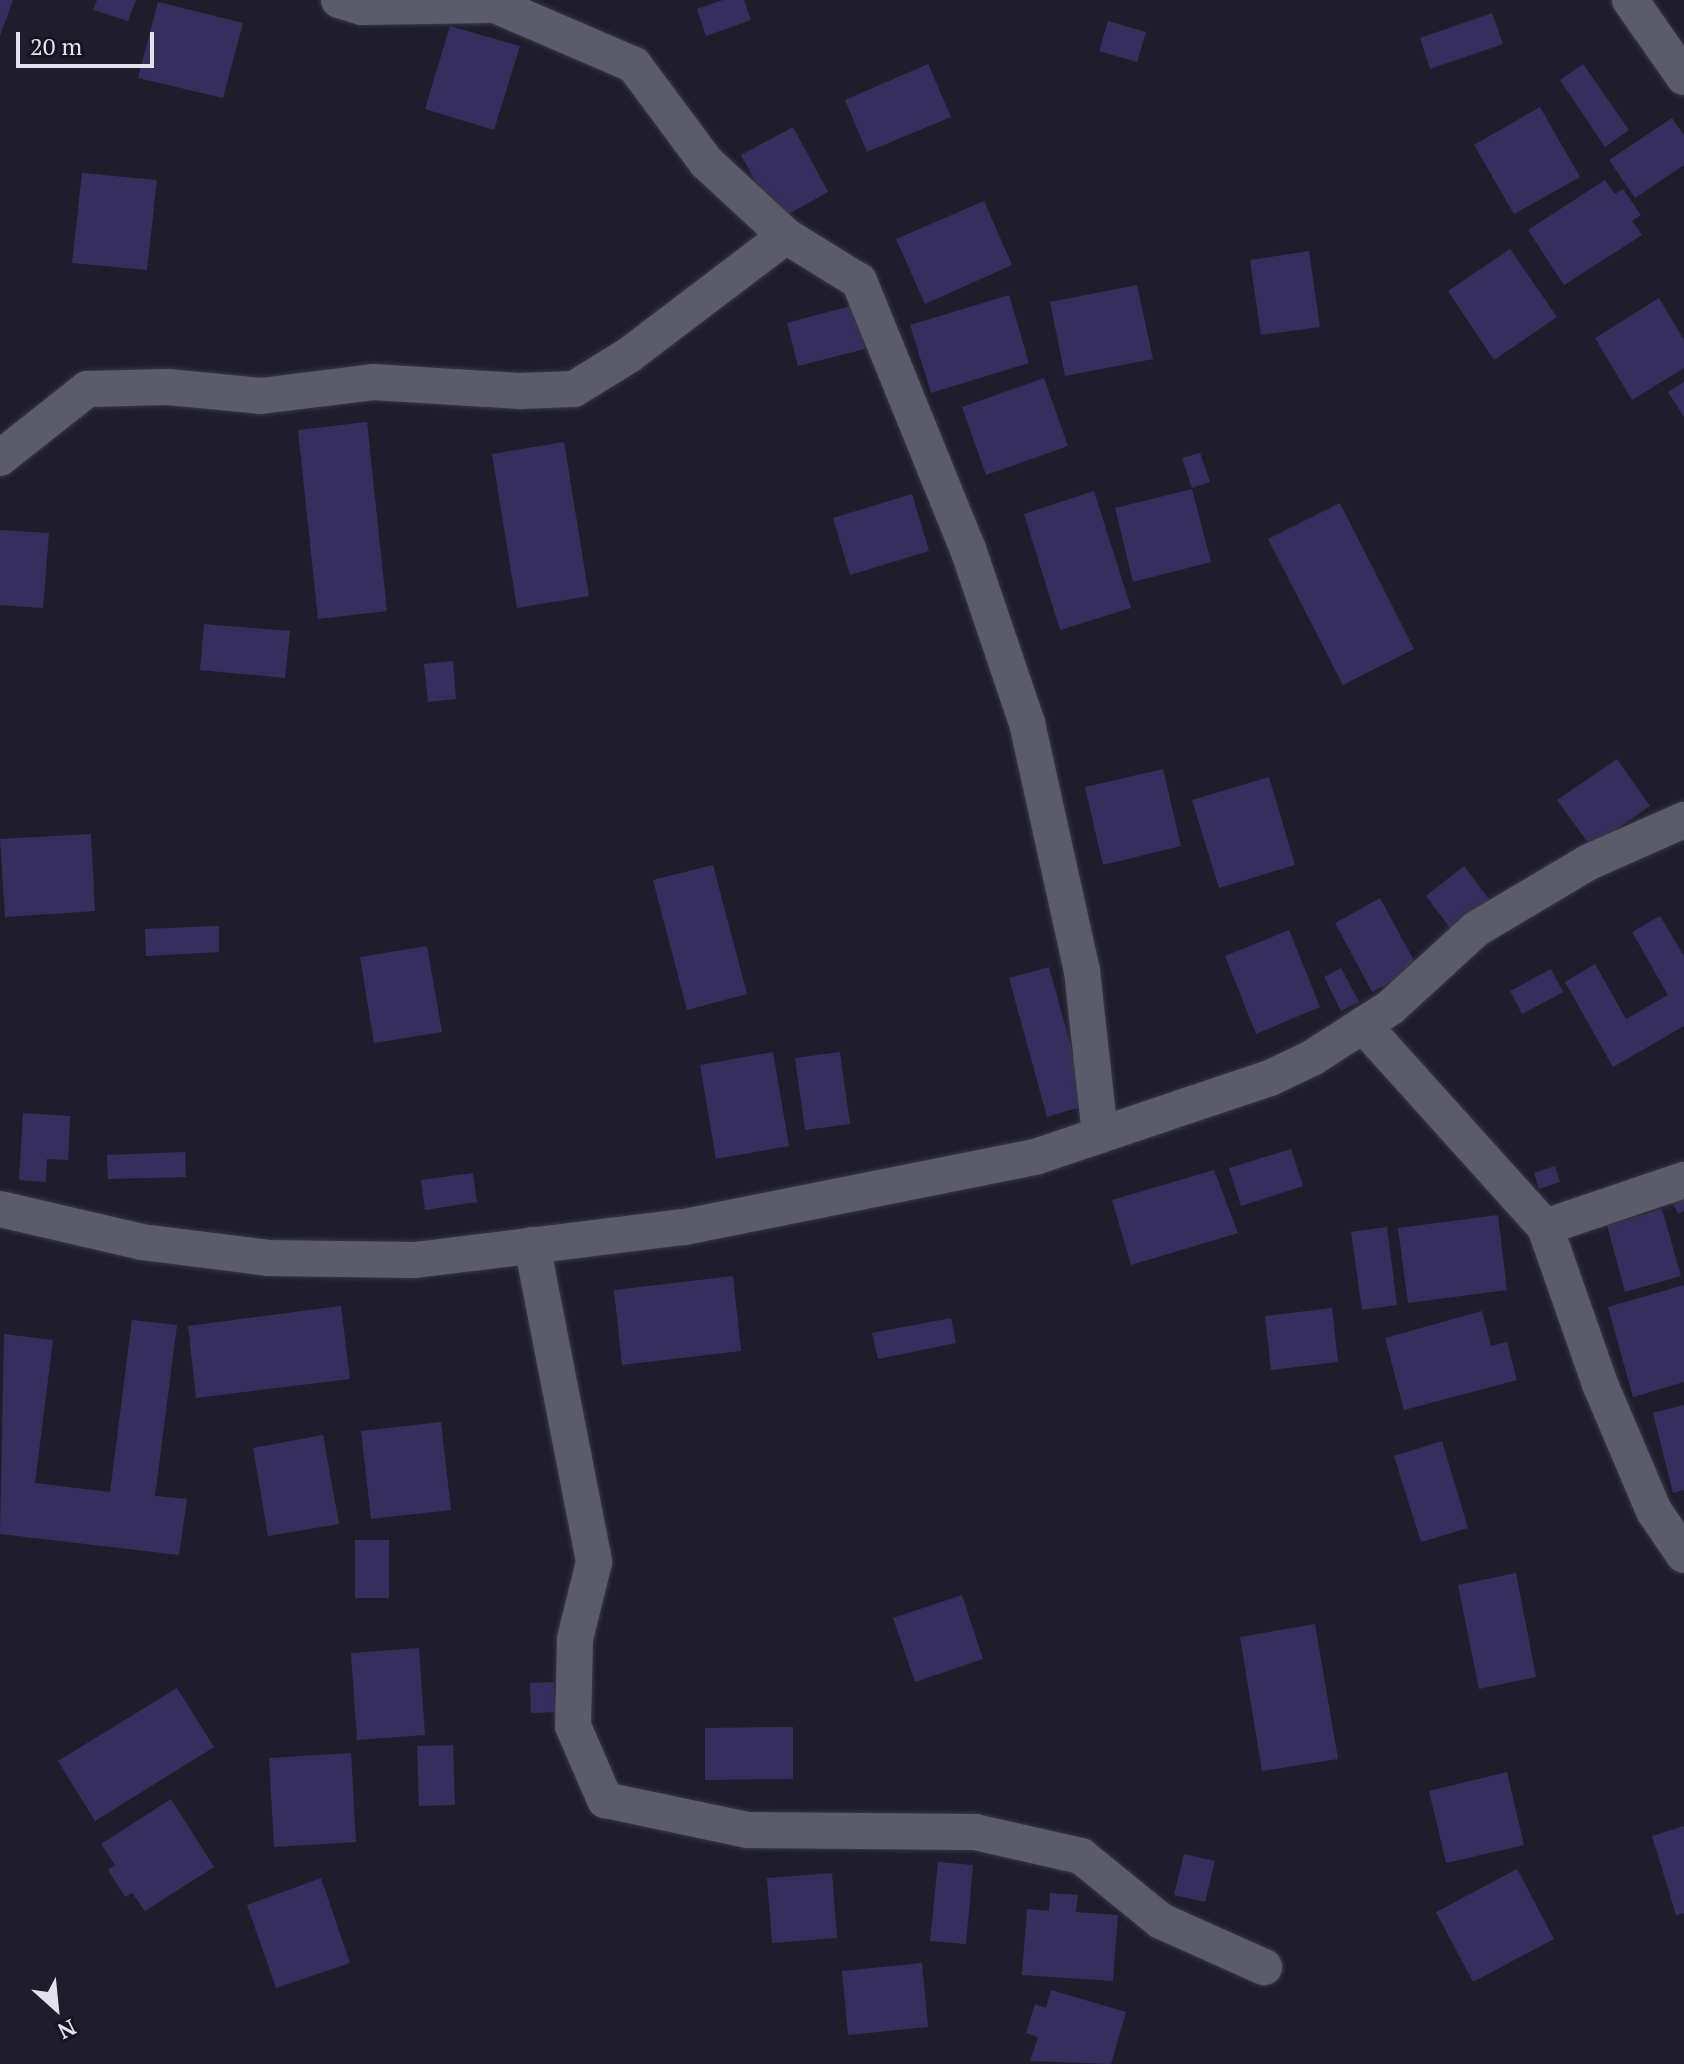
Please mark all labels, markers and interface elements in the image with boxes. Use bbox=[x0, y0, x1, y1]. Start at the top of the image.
scale bar bbox=[20, 16, 158, 66]
text: 20 m bbox=[30, 30, 82, 62]
north arrow bbox=[16, 1968, 96, 2048]
text: N bbox=[53, 2013, 81, 2047]

